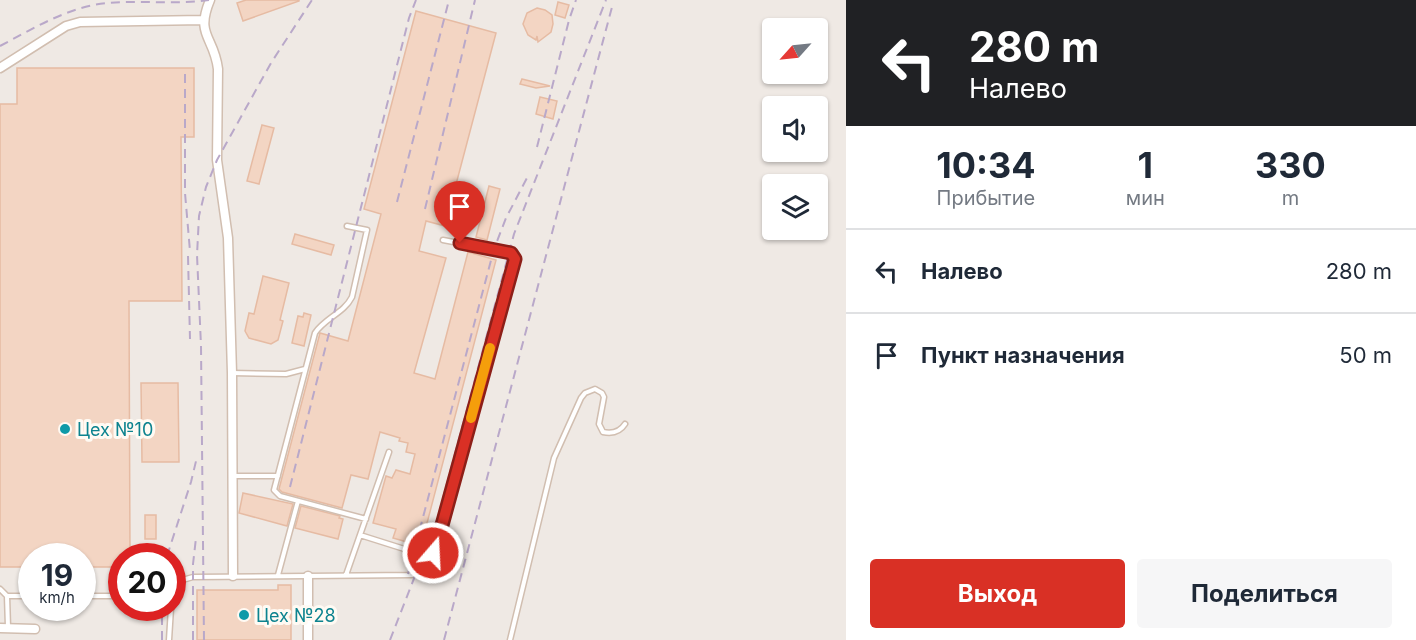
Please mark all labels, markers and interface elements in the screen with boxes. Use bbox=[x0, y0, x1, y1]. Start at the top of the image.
north arrow bbox=[762, 18, 828, 84]
map controls bbox=[762, 18, 828, 240]
text: 280 m bbox=[969, 21, 1099, 72]
icon: left bbox=[870, 24, 948, 102]
text: Налево bbox=[969, 72, 1067, 105]
button: sound bbox=[762, 96, 828, 162]
text: 10:34 bbox=[936, 143, 1036, 187]
text: 1 bbox=[1138, 143, 1153, 187]
text: 330 bbox=[1255, 143, 1326, 187]
button: layers bbox=[762, 174, 828, 240]
pin bbox=[434, 181, 485, 243]
text: Прибытие bbox=[937, 186, 1035, 210]
text: мин bbox=[1126, 186, 1165, 210]
text: m bbox=[1282, 186, 1299, 210]
icon: arrive bbox=[443, 190, 476, 223]
icon: left bbox=[870, 255, 903, 288]
text: Налево bbox=[921, 258, 1003, 284]
text: 280 m bbox=[1326, 258, 1392, 284]
icon: arrive bbox=[870, 339, 903, 372]
text: Пункт назначения bbox=[921, 342, 1125, 368]
text: 50 m bbox=[1339, 342, 1392, 368]
place label: Цех №10 bbox=[77, 419, 153, 440]
marker: Цех №10 bbox=[58, 422, 72, 436]
position arrow bbox=[401, 521, 465, 585]
speed limit sign: 20 bbox=[108, 543, 186, 621]
text: 19 bbox=[41, 557, 73, 593]
button: Выход bbox=[870, 559, 1125, 628]
button: Поделиться bbox=[1137, 559, 1392, 628]
text: km/h bbox=[39, 588, 75, 607]
place label: Цех №28 bbox=[256, 605, 336, 626]
marker: Цех №28 bbox=[237, 608, 251, 622]

